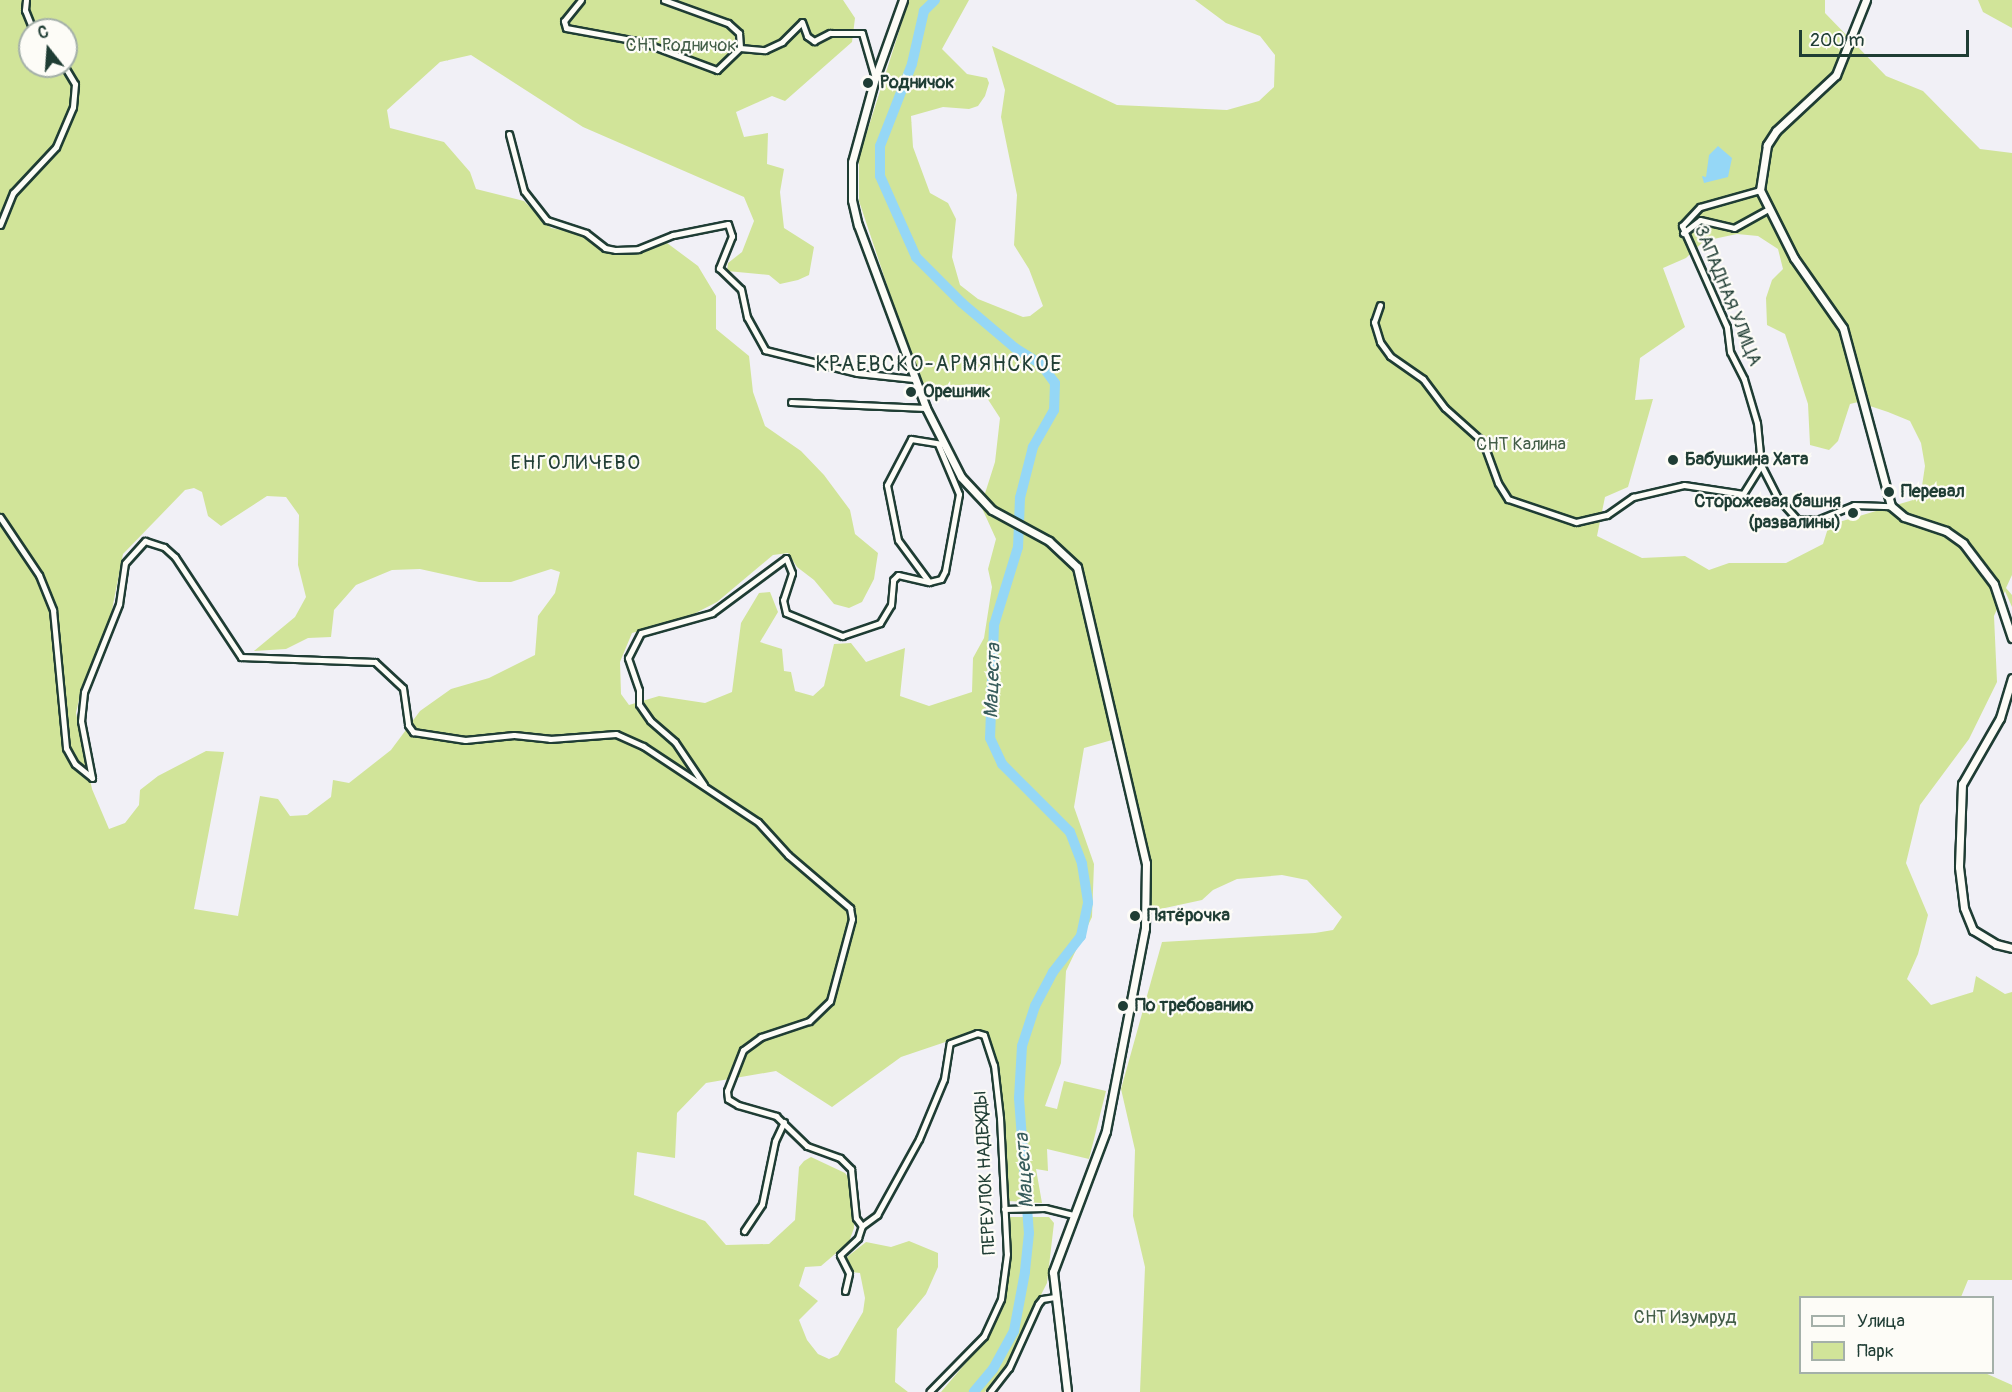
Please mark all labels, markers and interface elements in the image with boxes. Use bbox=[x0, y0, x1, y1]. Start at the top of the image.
north arrow bbox=[18, 18, 78, 78]
scale bar bbox=[1802, 18, 1972, 56]
text: С bbox=[36, 22, 51, 44]
text: 200 m bbox=[1810, 29, 1865, 52]
park label: СНТ Родничок bbox=[626, 35, 736, 57]
place label: Родничок bbox=[880, 72, 954, 94]
marker: Родничок bbox=[861, 76, 875, 90]
street label: ЗАПАДНАЯ УЛИЦА bbox=[1689, 222, 1765, 370]
district label: КРАЕВСКО-АРМЯНСКОЕ bbox=[815, 352, 1063, 378]
place label: Орешник bbox=[923, 381, 991, 403]
marker: Орешник bbox=[904, 385, 918, 399]
park label: СНТ Калина bbox=[1476, 434, 1566, 456]
place label: Бабушкина Хата bbox=[1685, 449, 1808, 471]
district label: ЕНГОЛИЧЕВО bbox=[511, 450, 641, 474]
marker: Бабушкина Хата bbox=[1666, 453, 1680, 467]
place label: Перевал bbox=[1901, 481, 1965, 503]
marker: Перевал bbox=[1882, 485, 1896, 499]
place label: Сторожевая башня (развалины) bbox=[1694, 492, 1841, 534]
marker: Сторожевая башня (развалины) bbox=[1846, 506, 1860, 520]
water label: Мацеста bbox=[979, 643, 1005, 719]
place label: Пятёрочка bbox=[1147, 905, 1230, 927]
marker: Пятёрочка bbox=[1128, 909, 1142, 923]
place label: По требованию bbox=[1135, 995, 1254, 1017]
marker: По требованию bbox=[1116, 999, 1130, 1013]
street label: ПЕРЕУЛОК НАДЕЖДЫ bbox=[971, 1091, 1001, 1255]
water label: Мацеста bbox=[1009, 1133, 1039, 1209]
legend bbox=[1799, 1296, 1994, 1374]
park label: СНТ Изумруд bbox=[1634, 1307, 1736, 1329]
text: Улица bbox=[1857, 1310, 1905, 1333]
text: Парк bbox=[1857, 1340, 1894, 1363]

